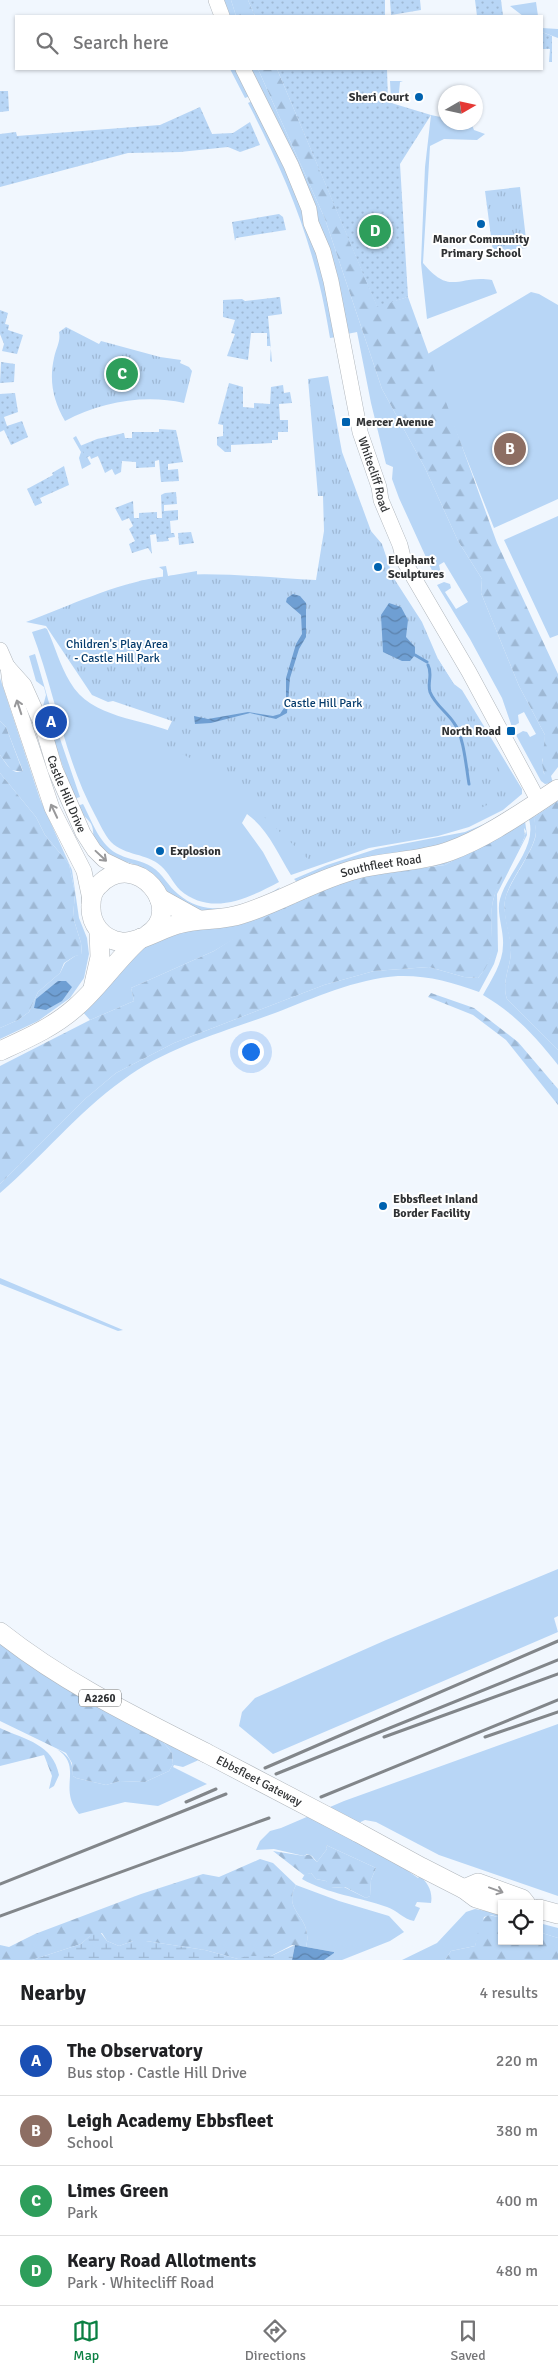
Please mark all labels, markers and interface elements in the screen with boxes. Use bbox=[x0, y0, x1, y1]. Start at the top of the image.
search box bbox=[15, 15, 543, 70]
icon: search bbox=[33, 29, 61, 57]
text: Search here bbox=[73, 31, 169, 55]
north arrow bbox=[438, 85, 483, 130]
place label: Sheri Court bbox=[349, 90, 409, 105]
marker: Sheri Court bbox=[413, 91, 425, 103]
pin: D bbox=[359, 212, 391, 250]
marker: Manor Community Primary School bbox=[475, 218, 487, 230]
place label: Manor Community Primary School bbox=[433, 232, 529, 261]
pin: C bbox=[106, 355, 138, 393]
place label: Mercer Avenue bbox=[356, 415, 434, 430]
marker: Mercer Avenue bbox=[340, 416, 352, 428]
pin: B bbox=[494, 430, 526, 468]
street label: Whitecliff Road bbox=[355, 435, 393, 515]
place label: Elephant Sculptures bbox=[388, 553, 445, 582]
marker: Elephant Sculptures bbox=[372, 561, 384, 573]
park label: Children's Play Area - Castle Hill Park bbox=[66, 637, 168, 666]
park label: Castle Hill Park bbox=[284, 696, 362, 711]
one-way arrow bbox=[13, 700, 23, 716]
pin: A bbox=[35, 703, 67, 741]
place label: North Road bbox=[441, 724, 502, 739]
marker: North Road bbox=[505, 725, 517, 737]
street label: Castle Hill Drive bbox=[44, 753, 89, 835]
one-way arrow bbox=[49, 804, 58, 819]
place label: Explosion bbox=[170, 844, 221, 859]
marker: Explosion bbox=[154, 845, 166, 857]
one-way arrow bbox=[95, 850, 107, 862]
street label: Southfleet Road bbox=[338, 851, 423, 881]
your location bbox=[238, 1039, 264, 1065]
place label: Ebbsfleet Inland Border Facility bbox=[393, 1192, 479, 1221]
marker: Ebbsfleet Inland Border Facility bbox=[377, 1200, 389, 1212]
road number: A2260 bbox=[79, 1690, 121, 1706]
street label: Ebbsfleet Gateway bbox=[214, 1752, 305, 1810]
one-way arrow bbox=[488, 1886, 503, 1895]
map controls bbox=[498, 1900, 543, 1945]
button: locate bbox=[498, 1900, 543, 1945]
text: Nearby bbox=[20, 1980, 86, 2006]
text: 4 results bbox=[479, 1983, 538, 2003]
text: The Observatory bbox=[67, 2039, 203, 2063]
text: A bbox=[31, 2051, 41, 2071]
text: 220 m bbox=[496, 2051, 538, 2071]
text: Bus stop · Castle Hill Drive bbox=[67, 2063, 247, 2083]
text: Leigh Academy Ebbsfleet bbox=[67, 2109, 273, 2133]
text: B bbox=[31, 2121, 41, 2141]
text: 380 m bbox=[496, 2121, 538, 2141]
text: School bbox=[67, 2133, 113, 2153]
text: Limes Green bbox=[67, 2179, 169, 2203]
text: C bbox=[31, 2191, 41, 2211]
text: 400 m bbox=[496, 2191, 538, 2211]
text: Park bbox=[67, 2203, 98, 2223]
text: Keary Road Allotments bbox=[67, 2249, 256, 2273]
text: D bbox=[31, 2261, 41, 2281]
text: 480 m bbox=[496, 2261, 538, 2281]
text: Park · Whitecliff Road bbox=[67, 2273, 214, 2293]
tab: Map bbox=[72, 2317, 100, 2364]
tab: Directions bbox=[245, 2317, 306, 2364]
tab: Saved bbox=[450, 2317, 486, 2364]

